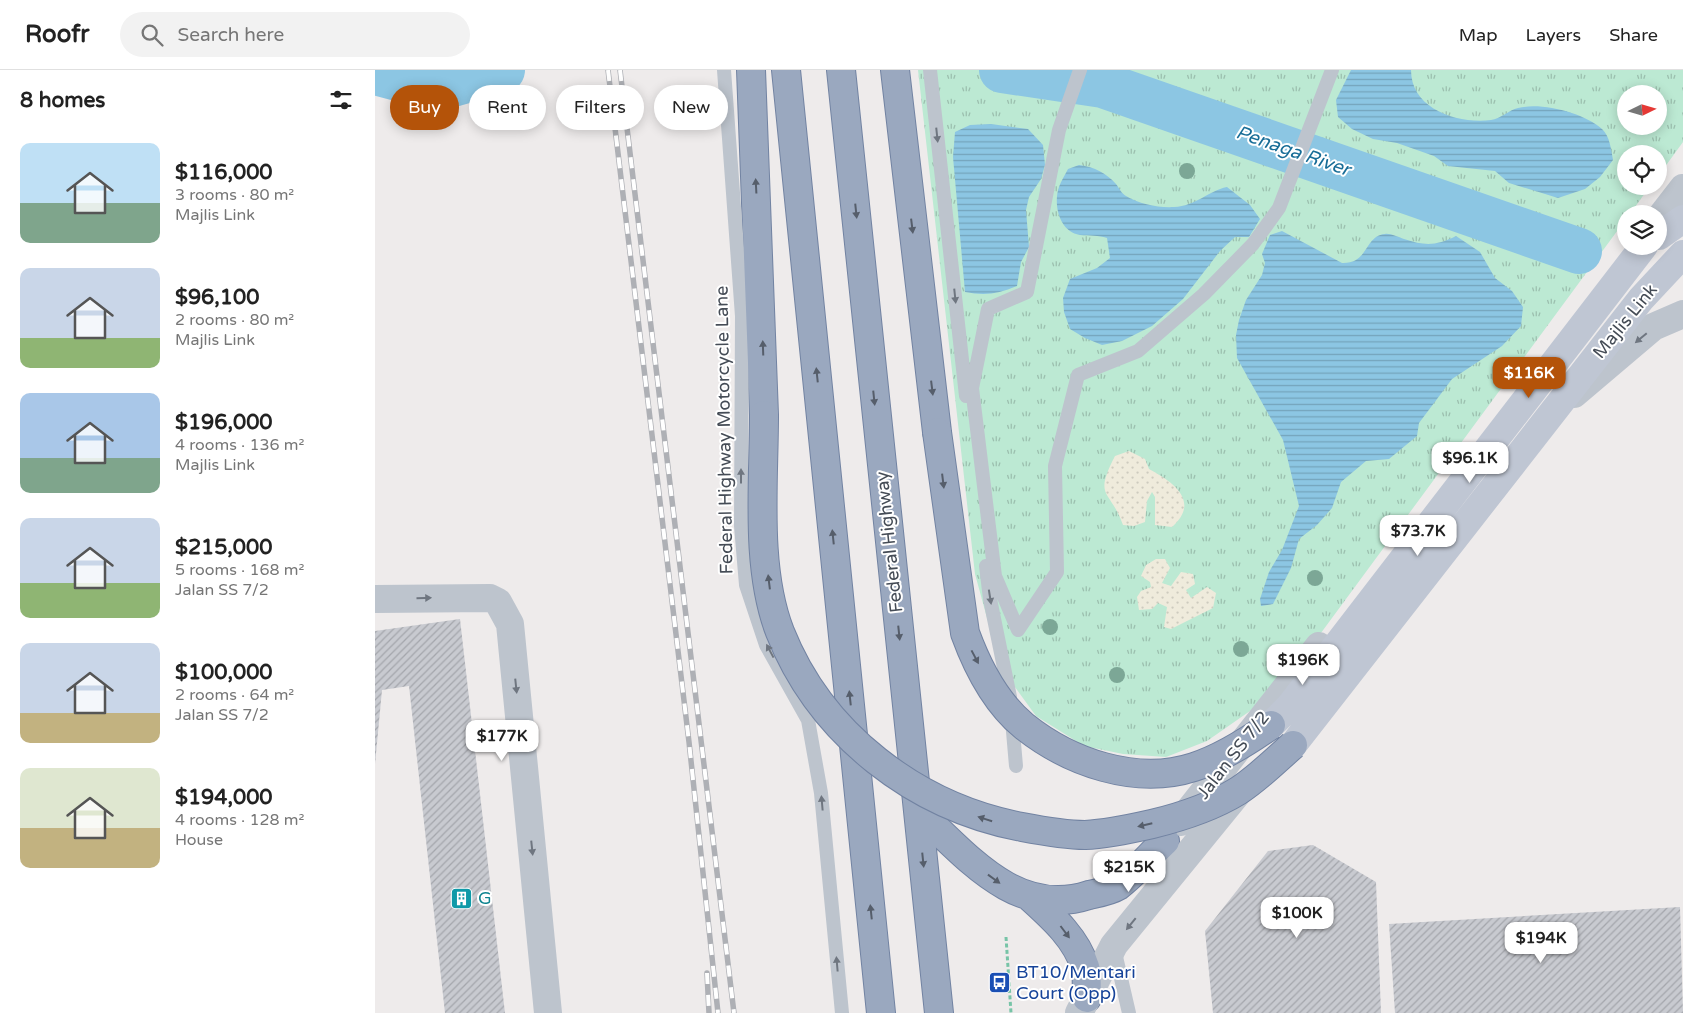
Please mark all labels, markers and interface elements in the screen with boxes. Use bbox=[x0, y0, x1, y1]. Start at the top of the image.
search box bbox=[120, 12, 470, 57]
text: Roofr bbox=[25, 20, 90, 49]
icon: search bbox=[138, 21, 166, 49]
text: Search here bbox=[178, 24, 284, 46]
text: Map bbox=[1459, 24, 1498, 46]
text: Layers bbox=[1526, 24, 1581, 46]
text: Share bbox=[1609, 24, 1658, 46]
chip: Buy bbox=[390, 85, 459, 130]
chip: Rent bbox=[469, 85, 546, 130]
chip: Filters bbox=[556, 85, 644, 130]
chip: New bbox=[654, 85, 728, 130]
north arrow bbox=[1617, 85, 1667, 135]
map controls bbox=[1617, 85, 1667, 255]
icon: filters bbox=[327, 86, 355, 114]
text: 8 homes bbox=[20, 88, 105, 113]
water label: Penaga River bbox=[1233, 121, 1356, 182]
one-way arrow bbox=[933, 127, 941, 143]
button: locate bbox=[1617, 145, 1667, 195]
text: $116,000 bbox=[175, 160, 273, 185]
icon: home bbox=[60, 163, 120, 223]
one-way arrow bbox=[751, 178, 759, 194]
text: 3 rooms · 80 m² bbox=[175, 185, 294, 205]
one-way arrow bbox=[852, 203, 860, 219]
text: Majlis Link bbox=[175, 205, 255, 225]
button: layers bbox=[1617, 205, 1667, 255]
one-way arrow bbox=[908, 219, 916, 235]
street label: Majlis Link bbox=[1588, 279, 1662, 363]
text: $96,100 bbox=[175, 285, 259, 310]
street label: Federal Highway Motorcycle Lane bbox=[710, 285, 738, 575]
icon: home bbox=[60, 288, 120, 348]
one-way arrow bbox=[951, 288, 959, 304]
text: 2 rooms · 80 m² bbox=[175, 310, 294, 330]
text: Majlis Link bbox=[175, 330, 255, 350]
one-way arrow bbox=[1634, 332, 1647, 343]
one-way arrow bbox=[758, 340, 766, 356]
pin: $116K bbox=[1494, 356, 1564, 399]
text: $116K bbox=[1504, 363, 1554, 383]
one-way arrow bbox=[813, 367, 821, 383]
one-way arrow bbox=[928, 380, 936, 396]
one-way arrow bbox=[870, 390, 878, 406]
text: $196,000 bbox=[175, 410, 273, 435]
icon: home bbox=[60, 413, 120, 473]
text: 4 rooms · 136 m² bbox=[175, 435, 304, 455]
pin: $96.1K bbox=[1429, 442, 1511, 484]
text: $96.1K bbox=[1443, 448, 1497, 468]
text: Majlis Link bbox=[175, 455, 255, 475]
one-way arrow bbox=[738, 467, 746, 483]
street label: Federal Highway bbox=[871, 470, 907, 614]
one-way arrow bbox=[939, 473, 947, 489]
pin: $73.7K bbox=[1377, 514, 1459, 557]
text: $73.7K bbox=[1391, 521, 1445, 541]
one-way arrow bbox=[829, 528, 837, 544]
text: $215,000 bbox=[175, 535, 272, 560]
icon: home bbox=[60, 538, 120, 598]
text: 5 rooms · 168 m² bbox=[175, 560, 304, 580]
one-way arrow bbox=[765, 574, 773, 590]
text: Jalan SS 7/2 bbox=[175, 580, 269, 600]
one-way arrow bbox=[986, 589, 994, 605]
one-way arrow bbox=[416, 594, 432, 602]
one-way arrow bbox=[895, 626, 903, 642]
one-way arrow bbox=[766, 644, 774, 659]
pin: $196K bbox=[1268, 644, 1338, 686]
one-way arrow bbox=[971, 650, 979, 664]
text: $196K bbox=[1278, 650, 1328, 670]
text: $100,000 bbox=[175, 660, 273, 685]
icon: home bbox=[60, 663, 120, 723]
one-way arrow bbox=[512, 678, 520, 694]
text: 2 rooms · 64 m² bbox=[175, 685, 294, 705]
one-way arrow bbox=[845, 690, 853, 706]
text: Jalan SS 7/2 bbox=[175, 705, 269, 725]
street label: Jalan SS 7/2 bbox=[1192, 707, 1274, 803]
pin: $177K bbox=[467, 720, 537, 762]
text: $177K bbox=[477, 726, 527, 746]
text: $194,000 bbox=[175, 785, 273, 810]
icon: home bbox=[60, 788, 120, 848]
one-way arrow bbox=[818, 794, 826, 810]
text: 4 rooms · 128 m² bbox=[175, 810, 304, 830]
one-way arrow bbox=[977, 815, 992, 823]
one-way arrow bbox=[1138, 821, 1153, 829]
text: House bbox=[175, 830, 223, 850]
one-way arrow bbox=[528, 840, 536, 856]
pin: $215K bbox=[1094, 850, 1164, 893]
one-way arrow bbox=[919, 852, 927, 868]
text: $215K bbox=[1104, 857, 1154, 877]
one-way arrow bbox=[987, 874, 1000, 884]
building icon: G bbox=[450, 886, 474, 910]
place label: G bbox=[478, 887, 492, 909]
pin: $100K bbox=[1262, 896, 1332, 939]
text: $100K bbox=[1272, 903, 1322, 923]
one-way arrow bbox=[867, 904, 875, 920]
one-way arrow bbox=[1125, 917, 1136, 930]
pin: $194K bbox=[1506, 922, 1576, 964]
one-way arrow bbox=[1060, 925, 1070, 939]
text: $194K bbox=[1516, 928, 1566, 948]
one-way arrow bbox=[833, 956, 841, 972]
place label: BT10/Mentari Court (Opp) bbox=[1016, 961, 1136, 1004]
bus stop icon: BT10/Mentari Court (Opp) bbox=[988, 970, 1012, 994]

